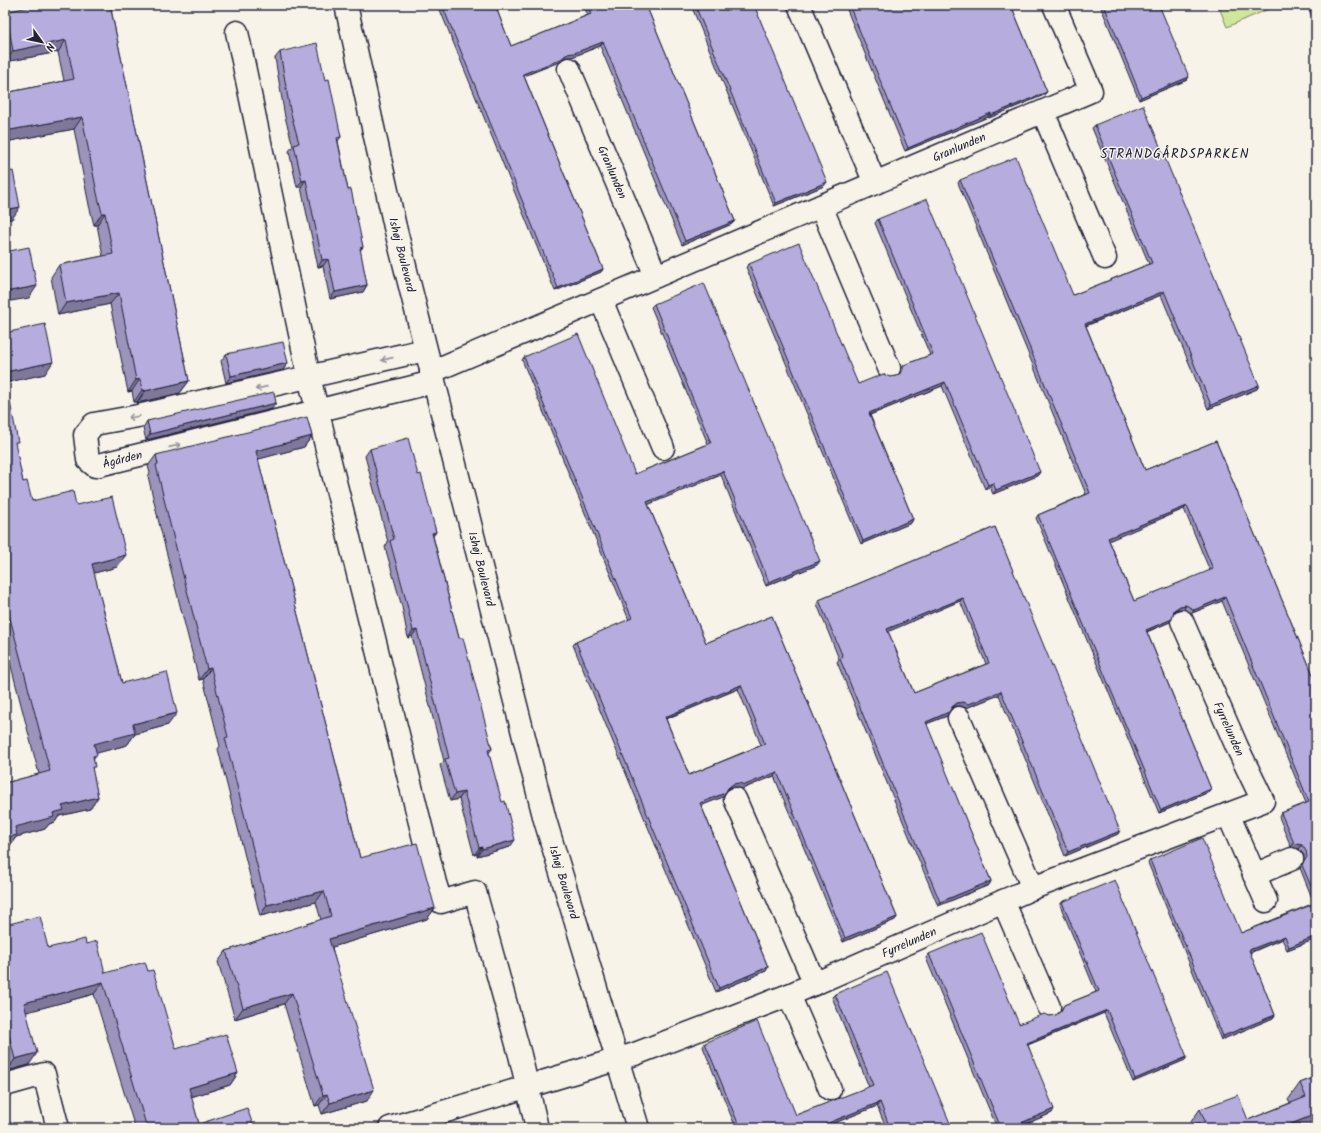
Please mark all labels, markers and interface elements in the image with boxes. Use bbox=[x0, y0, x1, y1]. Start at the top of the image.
north arrow bbox=[22, 22, 62, 62]
text: N bbox=[40, 39, 59, 55]
street label: Granlunden bbox=[930, 128, 989, 167]
street label: Granlunden bbox=[592, 143, 632, 202]
district label: STRANDGÅRDSPARKEN bbox=[1101, 144, 1249, 165]
street label: Ishøj Boulevard bbox=[383, 216, 420, 295]
one-way arrow bbox=[381, 355, 394, 363]
one-way arrow bbox=[254, 384, 267, 392]
one-way arrow bbox=[128, 413, 141, 421]
one-way arrow bbox=[168, 441, 181, 449]
street label: Ågården bbox=[101, 446, 144, 474]
street label: Ishøj Boulevard bbox=[462, 530, 500, 609]
street label: Fyrrelunden bbox=[1208, 699, 1249, 760]
street label: Ishøj Boulevard bbox=[543, 843, 584, 923]
street label: Fyrrelunden bbox=[879, 922, 940, 963]

